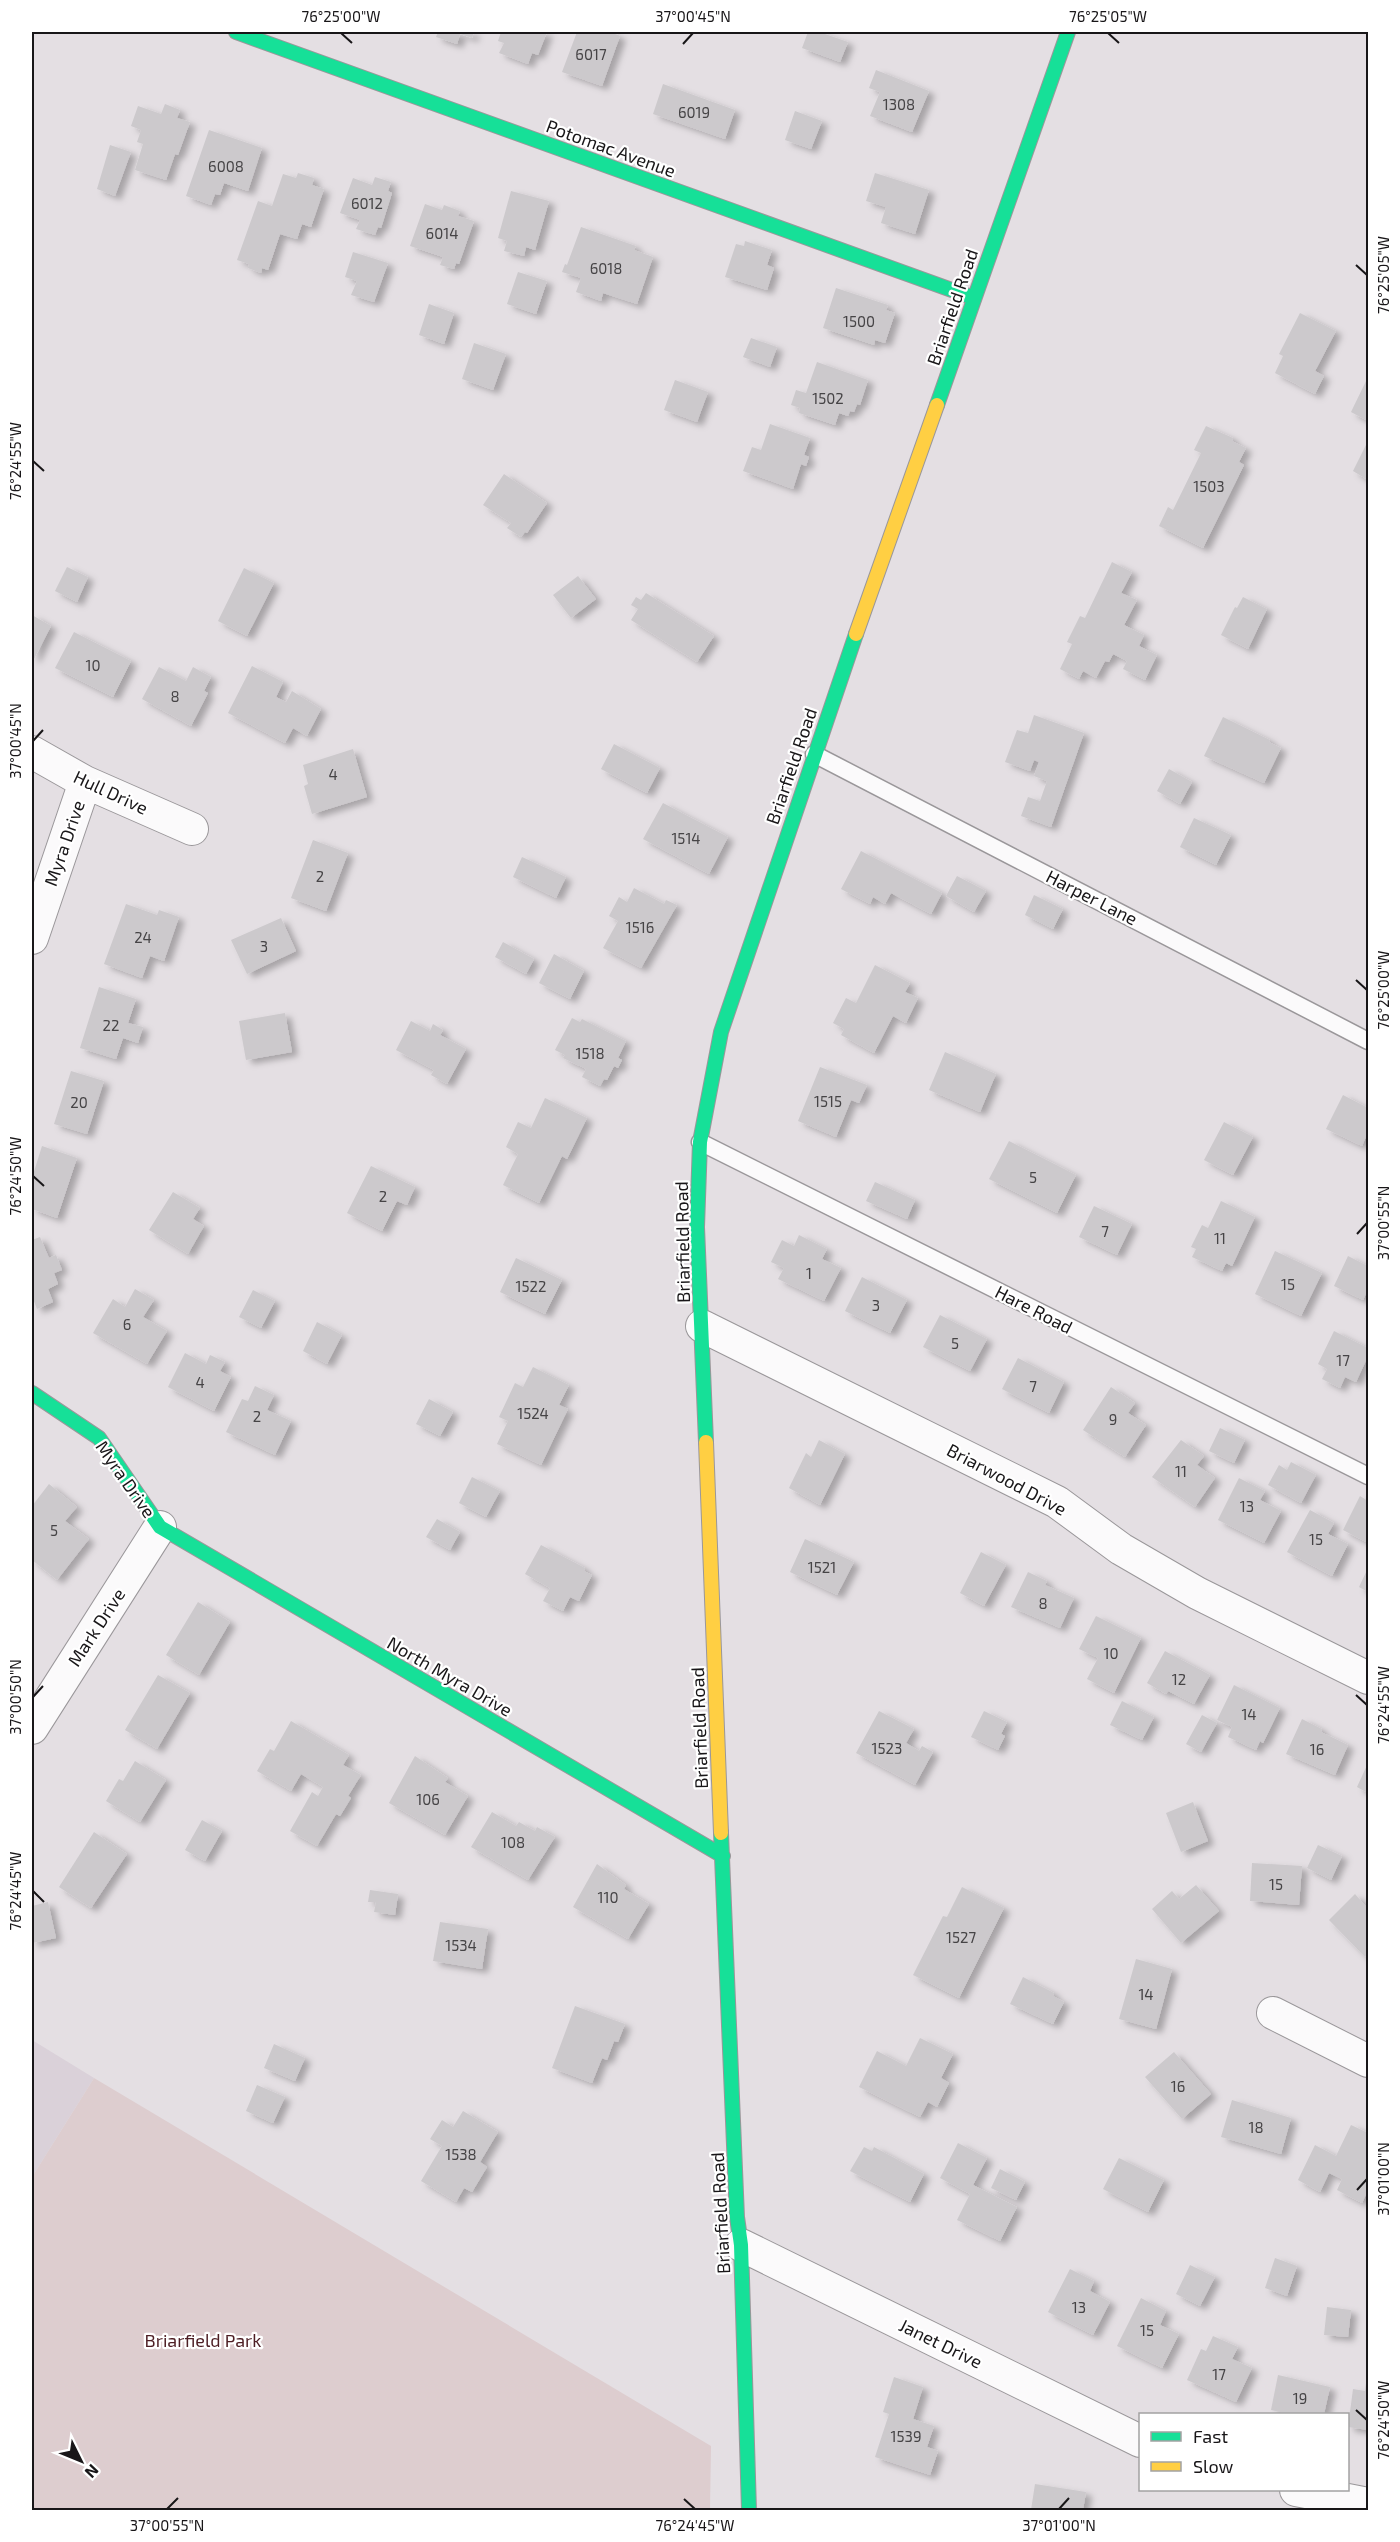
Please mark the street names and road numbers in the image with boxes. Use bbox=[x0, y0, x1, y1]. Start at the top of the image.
street label: Potomac Avenue bbox=[543, 114, 679, 182]
street label: Briarfield Road bbox=[922, 246, 982, 368]
street label: Briarfield Road bbox=[761, 705, 821, 827]
street label: Hull Drive bbox=[70, 765, 152, 819]
street label: Myra Drive bbox=[39, 797, 89, 889]
street label: Harper Lane bbox=[1043, 865, 1141, 929]
street label: Briarfield Road bbox=[670, 1181, 694, 1303]
street label: Hare Road bbox=[992, 1280, 1076, 1338]
street label: Myra Drive bbox=[91, 1436, 161, 1522]
street label: Briarwood Drive bbox=[943, 1438, 1071, 1520]
street label: Mark Drive bbox=[63, 1584, 129, 1670]
street label: North Myra Drive bbox=[384, 1631, 516, 1721]
street label: Briarfield Road bbox=[686, 1667, 712, 1789]
street label: Briarfield Road bbox=[706, 2152, 734, 2274]
street label: Janet Drive bbox=[896, 2313, 986, 2373]

